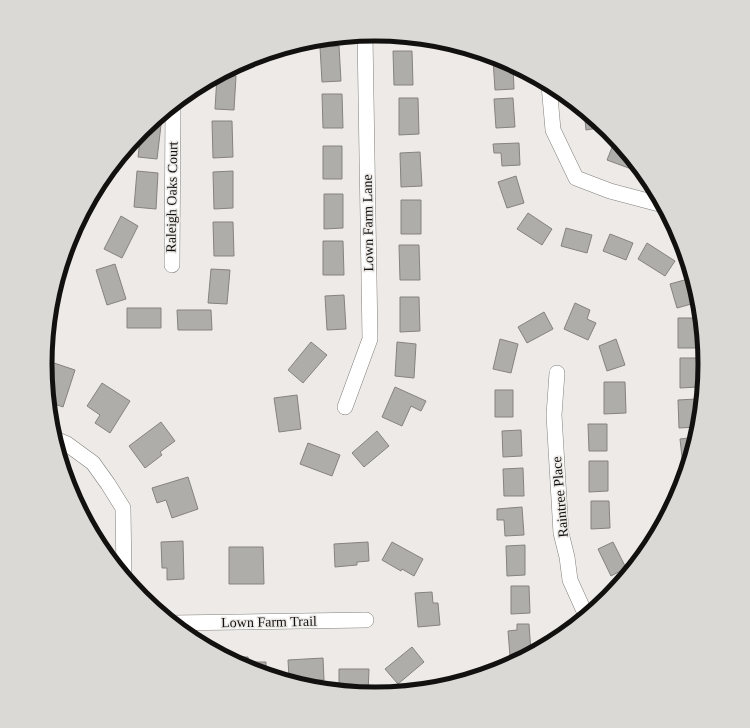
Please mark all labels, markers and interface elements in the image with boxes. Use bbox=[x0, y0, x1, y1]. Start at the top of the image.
street label: Raleigh Oaks Court bbox=[164, 141, 180, 253]
street label: Lown Farm Lane bbox=[360, 174, 376, 272]
street label: Raintree Place bbox=[549, 456, 571, 538]
street label: Lown Farm Trail bbox=[221, 614, 317, 630]

